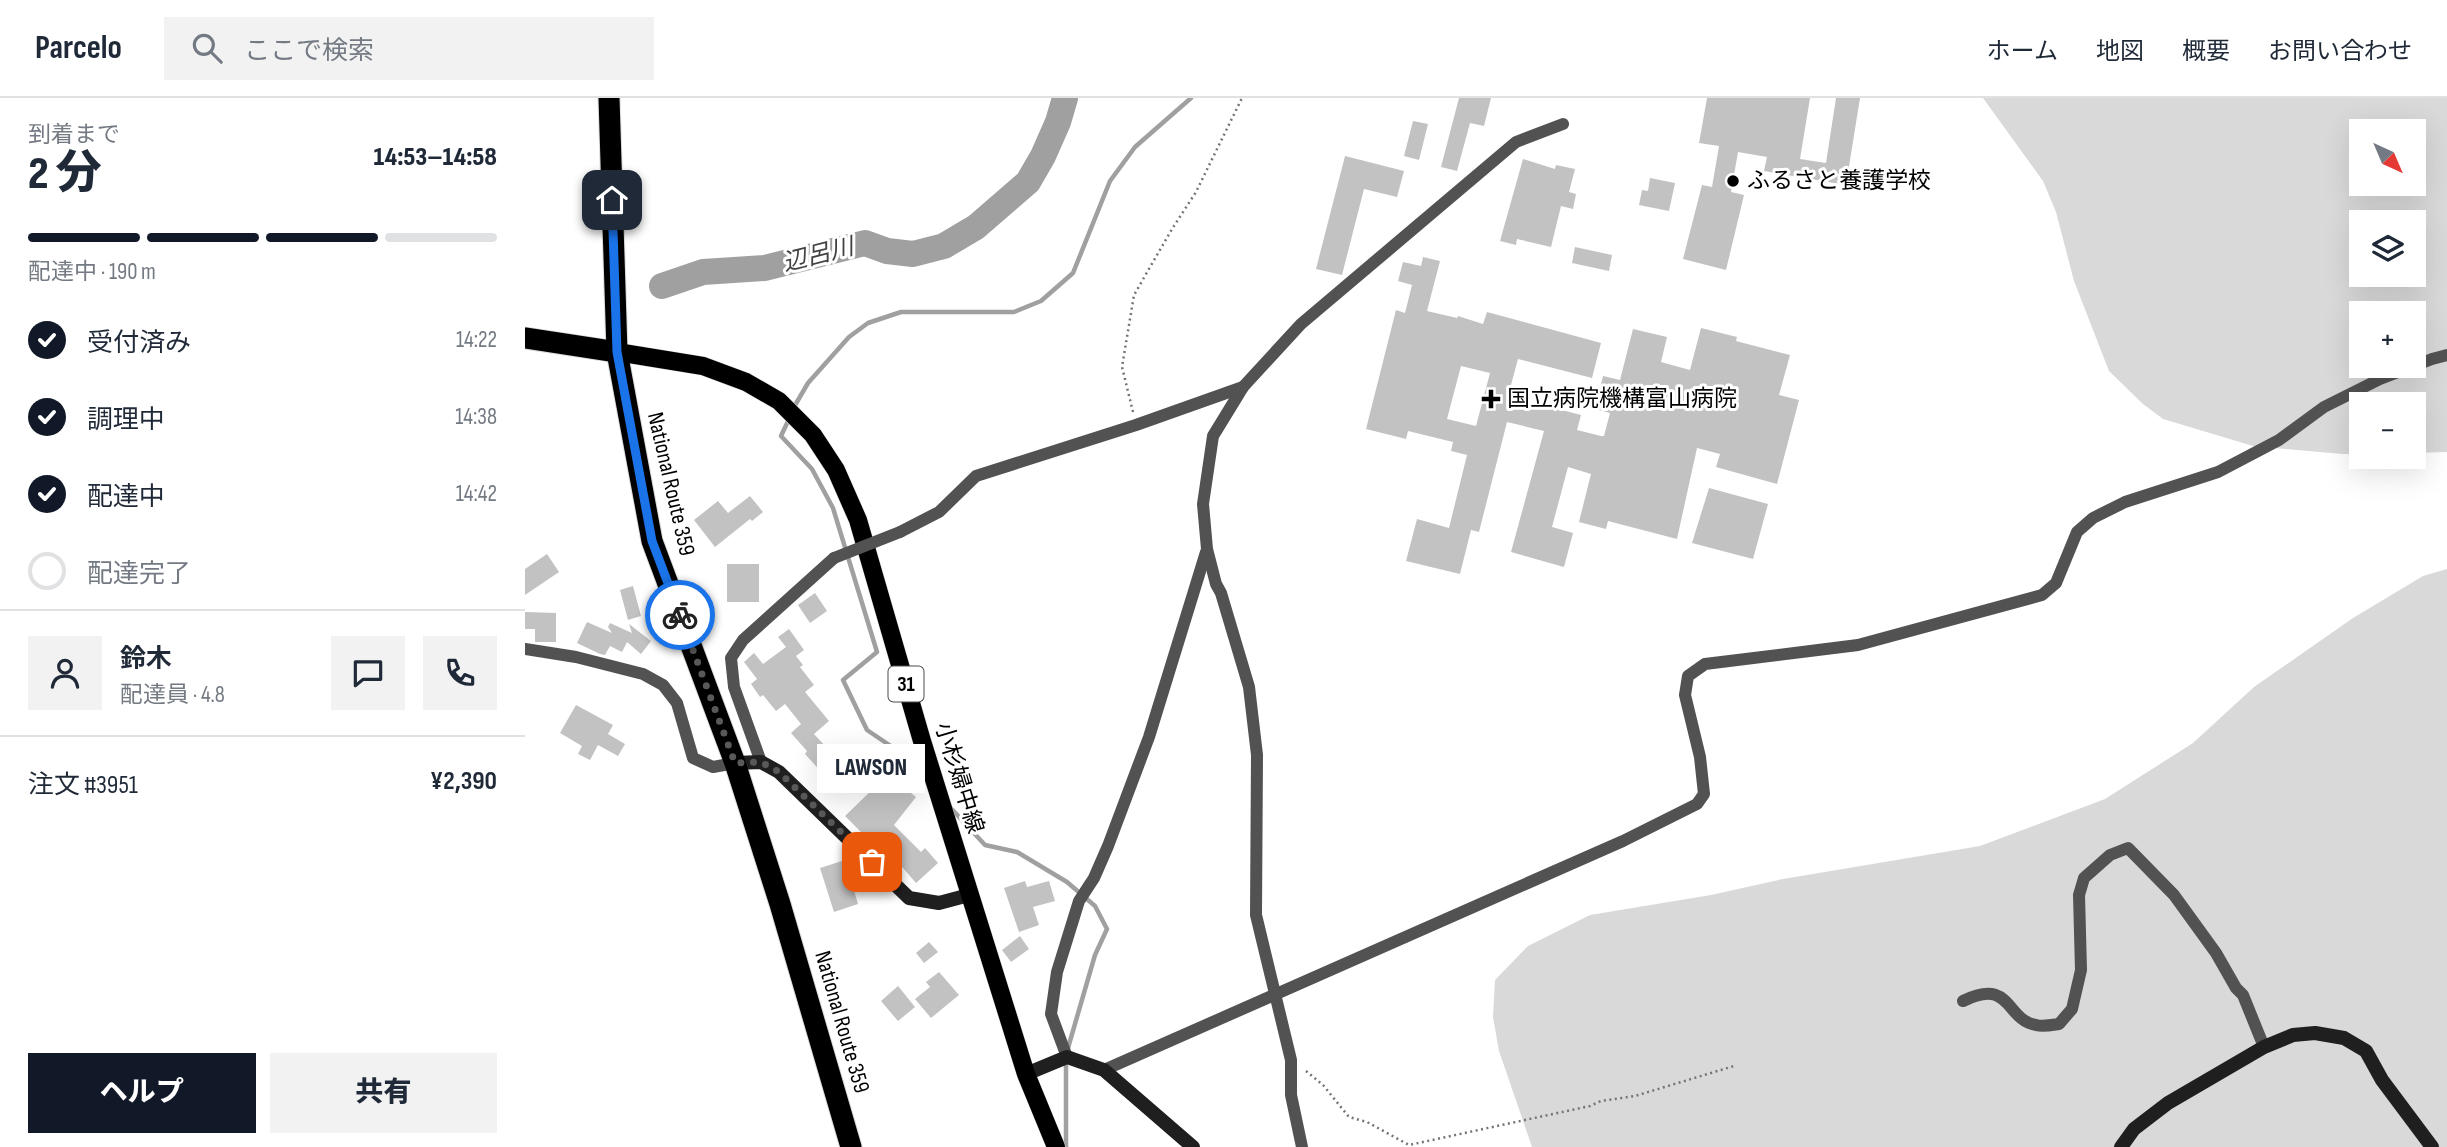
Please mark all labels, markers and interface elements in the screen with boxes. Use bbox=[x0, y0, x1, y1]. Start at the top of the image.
search box bbox=[164, 17, 654, 80]
text: Parcelo bbox=[35, 28, 122, 68]
icon: search bbox=[188, 29, 226, 67]
text: ここで検索 bbox=[244, 36, 374, 67]
text: ホーム bbox=[1987, 37, 2058, 66]
text: 地図 bbox=[2096, 37, 2144, 66]
text: 概要 bbox=[2182, 37, 2230, 66]
text: お問い合わせ bbox=[2268, 37, 2412, 66]
north arrow bbox=[2349, 119, 2425, 196]
map controls bbox=[2349, 119, 2426, 469]
text: 到着まで bbox=[28, 121, 120, 149]
text: 14:53–14:58 bbox=[374, 142, 497, 173]
text: 2 分 bbox=[28, 147, 102, 202]
place label: ふるさと養護学校 bbox=[1747, 167, 1931, 195]
pin bbox=[582, 170, 642, 230]
marker: ふるさと養護学校 bbox=[1725, 173, 1741, 189]
icon: home bbox=[593, 181, 631, 219]
button: layers bbox=[2349, 210, 2426, 287]
water label: 辺呂川 bbox=[780, 231, 859, 278]
text: 配達中 · 190 m bbox=[28, 258, 156, 286]
button: + bbox=[2349, 301, 2426, 378]
icon: check bbox=[28, 321, 66, 359]
text: 14:22 bbox=[456, 326, 497, 354]
text: 受付済み bbox=[87, 328, 191, 359]
place label: 国立病院機構富山病院 bbox=[1507, 385, 1737, 413]
marker: 国立病院機構富山病院 bbox=[1481, 389, 1501, 409]
button: − bbox=[2349, 392, 2426, 469]
icon: check bbox=[28, 398, 66, 436]
text: 14:38 bbox=[455, 403, 497, 431]
text: 調理中 bbox=[87, 405, 165, 436]
street label: National Route 359 bbox=[641, 410, 701, 558]
icon: check bbox=[28, 475, 66, 513]
text: 14:42 bbox=[456, 480, 497, 508]
text: 配達中 bbox=[87, 482, 165, 513]
text: 配達完了 bbox=[87, 559, 191, 590]
courier bbox=[645, 580, 715, 650]
icon: bike bbox=[661, 596, 699, 634]
button: person bbox=[28, 636, 102, 710]
button: chat bbox=[331, 636, 405, 710]
button: phone bbox=[423, 636, 497, 710]
text: 鈴木 bbox=[120, 644, 172, 675]
road number: 31 bbox=[889, 666, 923, 702]
text: 配達員 · 4.8 bbox=[120, 681, 225, 709]
street label: 小杉婦中線 bbox=[929, 719, 989, 837]
callout: LAWSON bbox=[818, 743, 926, 792]
text: LAWSON bbox=[835, 754, 907, 782]
text: ¥2,390 bbox=[430, 766, 497, 797]
text: 注文 #3951 bbox=[28, 770, 138, 801]
pin bbox=[842, 832, 902, 892]
icon: bag bbox=[853, 843, 891, 881]
street label: National Route 359 bbox=[808, 948, 876, 1096]
button: ヘルプ bbox=[28, 1053, 256, 1133]
button: 共有 bbox=[270, 1053, 497, 1133]

